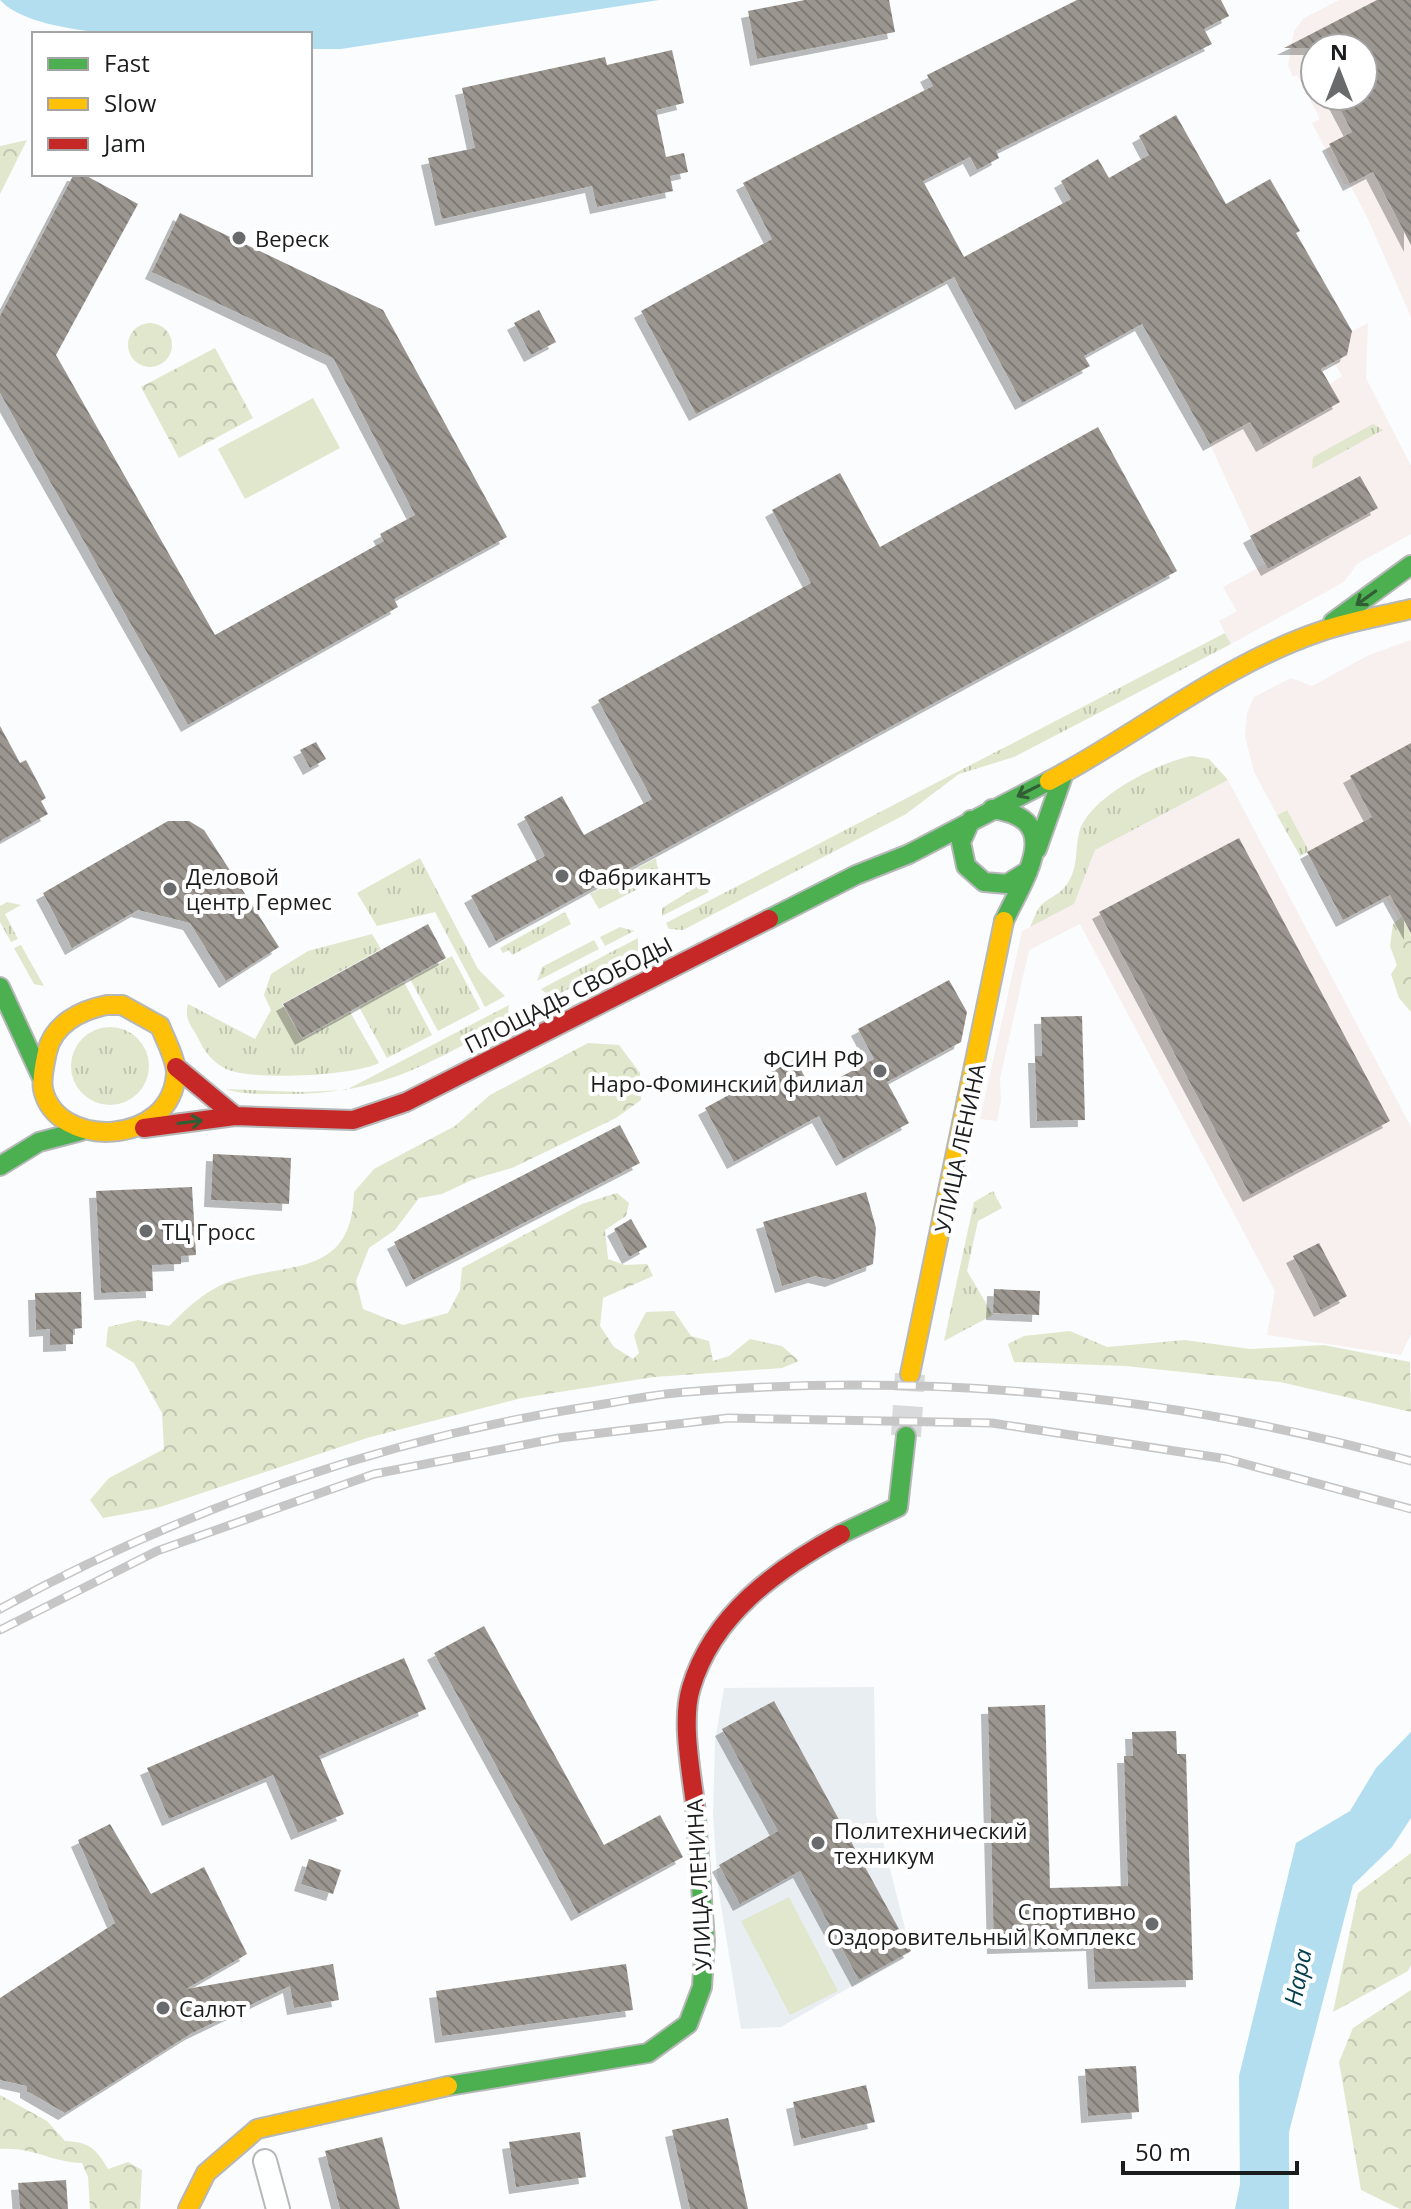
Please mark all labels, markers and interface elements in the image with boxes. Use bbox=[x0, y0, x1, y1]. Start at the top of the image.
legend bbox=[32, 32, 312, 176]
north arrow bbox=[1299, 32, 1379, 112]
text: N bbox=[1330, 36, 1348, 66]
text: Fast bbox=[104, 46, 150, 79]
text: Slow bbox=[104, 86, 157, 119]
text: Jam bbox=[102, 126, 146, 159]
place label: Вереcк bbox=[255, 223, 330, 253]
marker: Вереcк bbox=[230, 229, 248, 247]
one-way arrow bbox=[1356, 589, 1377, 606]
one-way arrow bbox=[1017, 784, 1041, 799]
place label: Деловой центр Гермес bbox=[186, 861, 332, 916]
place label: Фабрикантъ bbox=[578, 861, 711, 891]
marker: Фабрикантъ bbox=[553, 867, 571, 885]
marker: Деловой центр Гермес bbox=[161, 880, 179, 898]
street label: ПЛОЩАДЬ СВОБОДЫ bbox=[459, 929, 677, 1059]
place label: ФСИН РФ Наро-Фоминский филиал bbox=[590, 1043, 864, 1098]
street label: УЛИЦА ЛЕНИНА bbox=[926, 1060, 992, 1235]
marker: ФСИН РФ Наро-Фоминский филиал bbox=[871, 1062, 889, 1080]
one-way arrow bbox=[177, 1114, 202, 1129]
place label: ТЦ Гросс bbox=[162, 1216, 255, 1246]
marker: ТЦ Гросс bbox=[137, 1222, 155, 1240]
street label: УЛИЦА ЛЕНИНА bbox=[679, 1798, 717, 1972]
place label: Политехнический техникум bbox=[834, 1815, 1028, 1870]
marker: Политехнический техникум bbox=[809, 1834, 827, 1852]
place label: Спортивно Оздоровительный Комплекс bbox=[827, 1896, 1136, 1951]
marker: Спортивно Оздоровительный Комплекс bbox=[1143, 1915, 1161, 1933]
water label: Нара bbox=[1275, 1945, 1319, 2008]
place label: Салют bbox=[179, 1993, 246, 2023]
marker: Салют bbox=[154, 1999, 172, 2017]
scale bar bbox=[1123, 2125, 1297, 2175]
text: 50 m bbox=[1135, 2135, 1191, 2168]

